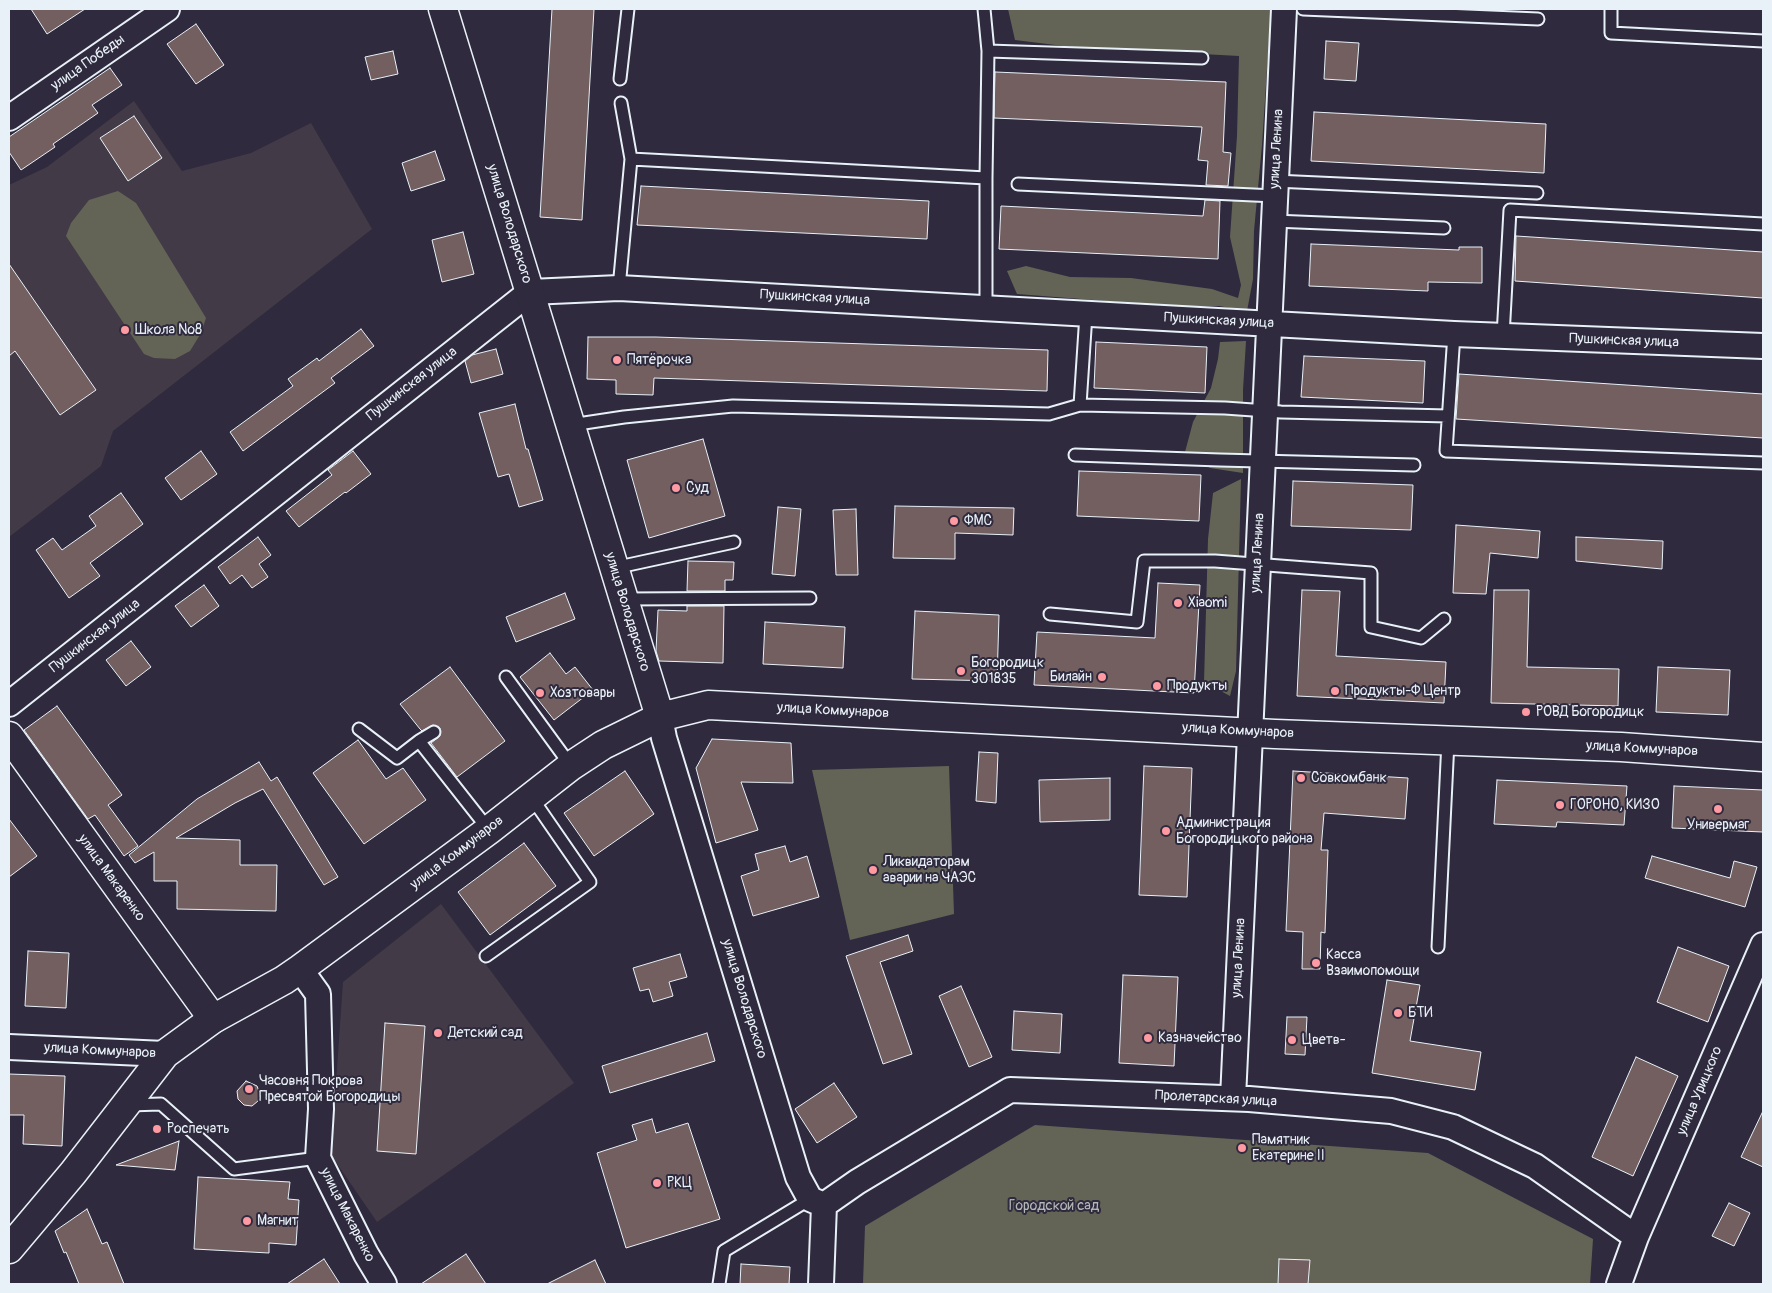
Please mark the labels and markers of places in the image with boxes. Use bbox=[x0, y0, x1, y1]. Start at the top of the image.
place label: Школа №8 bbox=[135, 322, 202, 338]
marker: Школа №8 bbox=[119, 324, 131, 336]
place label: Пятёрочка bbox=[627, 352, 691, 368]
marker: Пятёрочка bbox=[611, 354, 623, 366]
place label: Суд bbox=[686, 480, 709, 496]
marker: Суд bbox=[670, 482, 682, 494]
place label: ФМС bbox=[964, 513, 992, 529]
marker: ФМС bbox=[948, 515, 960, 527]
place label: Xiaomi bbox=[1188, 595, 1227, 611]
marker: Xiaomi bbox=[1172, 597, 1184, 609]
place label: Богородицк 301835 bbox=[971, 655, 1044, 688]
marker: Богородицк 301835 bbox=[955, 665, 967, 677]
place label: Билайн bbox=[1050, 669, 1092, 685]
marker: Билайн bbox=[1096, 671, 1108, 683]
place label: Продукты bbox=[1167, 678, 1227, 694]
marker: Продукты bbox=[1151, 680, 1163, 692]
place label: Продукты-Ф Центр bbox=[1345, 683, 1461, 699]
place label: Хозтовары bbox=[550, 685, 615, 701]
marker: Продукты-Ф Центр bbox=[1329, 685, 1341, 697]
marker: Хозтовары bbox=[534, 687, 546, 699]
place label: РОВД Богородицк bbox=[1536, 704, 1644, 720]
marker: РОВД Богородицк bbox=[1520, 706, 1532, 718]
place label: Совкомбанк bbox=[1311, 770, 1387, 786]
marker: Совкомбанк bbox=[1295, 772, 1307, 784]
place label: ГОРОНО, КИЗО bbox=[1570, 797, 1660, 813]
marker: ГОРОНО, КИЗО bbox=[1554, 799, 1566, 811]
marker: Универмаг bbox=[1712, 803, 1724, 815]
place label: Администрация Богородицкого района bbox=[1176, 815, 1313, 848]
place label: Универмаг bbox=[1687, 817, 1749, 833]
marker: Администрация Богородицкого района bbox=[1160, 825, 1172, 837]
place label: Ликвидаторам аварии на ЧАЭС bbox=[883, 854, 976, 886]
marker: Ликвидаторам аварии на ЧАЭС bbox=[867, 864, 879, 876]
place label: Касса Взаимопомощи bbox=[1326, 947, 1419, 980]
marker: Касса Взаимопомощи bbox=[1310, 957, 1322, 969]
place label: БТИ bbox=[1408, 1005, 1433, 1021]
marker: БТИ bbox=[1392, 1007, 1404, 1019]
place label: Детский сад bbox=[448, 1025, 523, 1041]
marker: Детский сад bbox=[432, 1027, 444, 1039]
place label: Казначейство bbox=[1158, 1030, 1242, 1046]
marker: Казначейство bbox=[1142, 1032, 1154, 1044]
place label: Цветв- bbox=[1302, 1032, 1346, 1048]
marker: Цветв- bbox=[1286, 1034, 1298, 1046]
place label: Часовня Покрова Пресвятой Богородицы bbox=[259, 1073, 401, 1106]
marker: Часовня Покрова Пресвятой Богородицы bbox=[243, 1083, 255, 1095]
place label: Роспечать bbox=[167, 1121, 230, 1137]
marker: Роспечать bbox=[151, 1123, 163, 1135]
place label: Памятник Екатерине II bbox=[1252, 1132, 1325, 1164]
marker: Памятник Екатерине II bbox=[1236, 1142, 1248, 1154]
place label: РКЦ bbox=[667, 1175, 692, 1191]
marker: РКЦ bbox=[651, 1177, 663, 1189]
place label: Магнит bbox=[257, 1213, 299, 1229]
marker: Магнит bbox=[241, 1215, 253, 1227]

